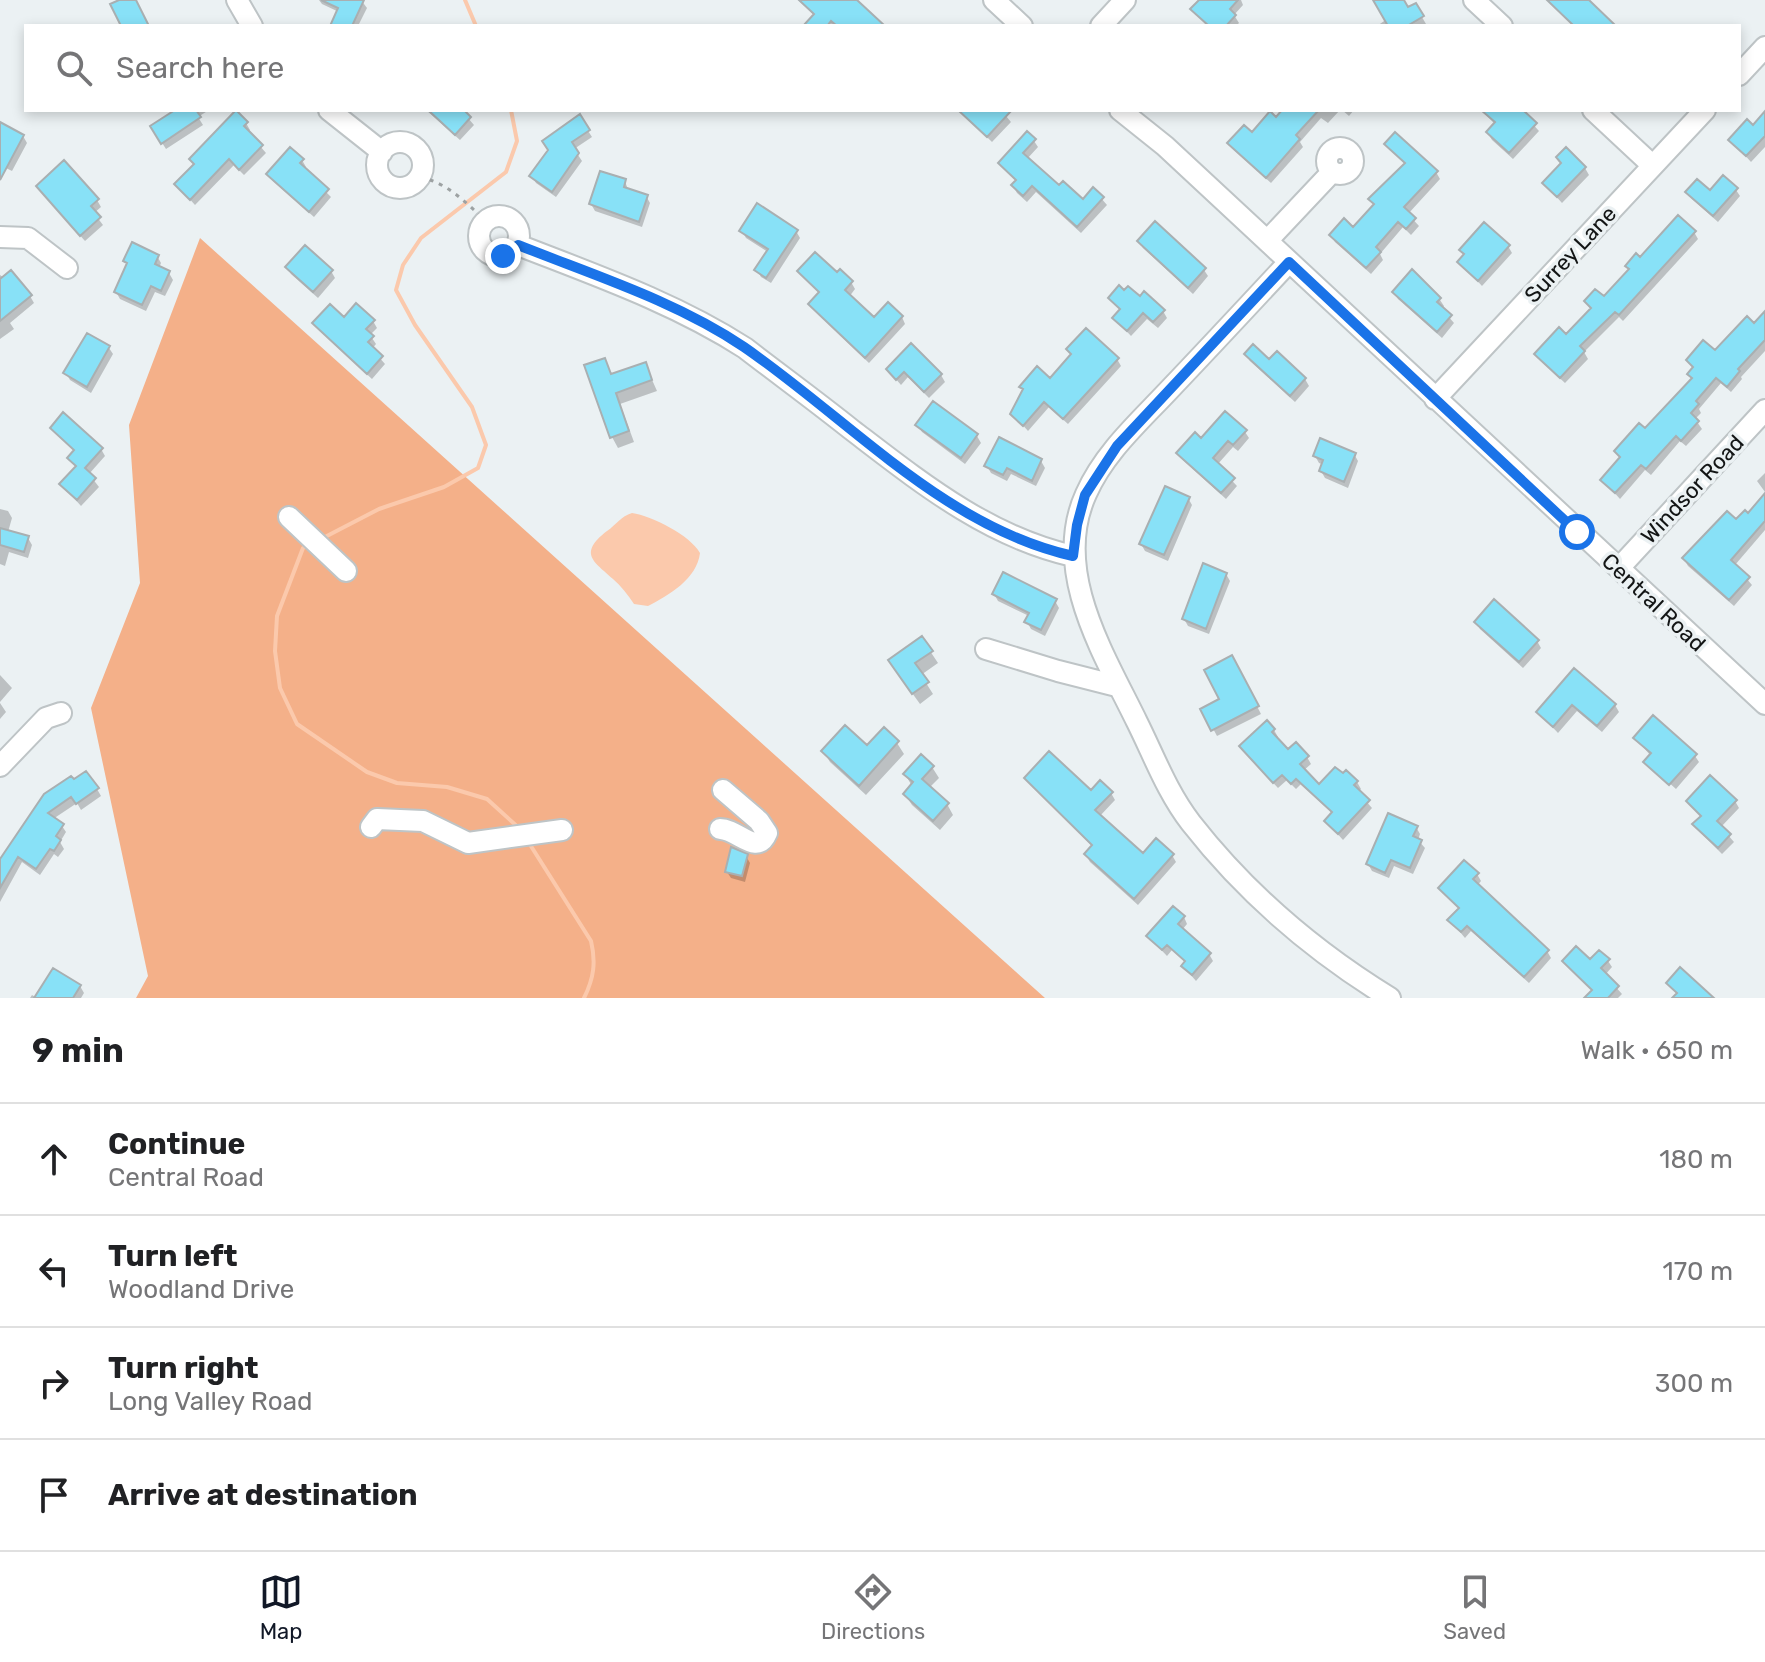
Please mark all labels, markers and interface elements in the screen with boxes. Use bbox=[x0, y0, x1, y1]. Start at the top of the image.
search box bbox=[24, 24, 1741, 112]
icon: search bbox=[52, 46, 96, 90]
text: Search here bbox=[116, 50, 284, 86]
street label: Surrey Lane bbox=[1519, 200, 1622, 308]
route end bbox=[485, 238, 521, 274]
street label: Windsor Road bbox=[1635, 429, 1750, 549]
route start bbox=[1559, 514, 1595, 550]
street label: Central Road bbox=[1596, 547, 1711, 657]
text: 9 min bbox=[32, 1030, 124, 1071]
text: Walk · 650 m bbox=[1580, 1035, 1733, 1066]
text: Continue bbox=[108, 1126, 245, 1162]
icon: ahead bbox=[32, 1137, 76, 1181]
text: 180 m bbox=[1659, 1144, 1733, 1175]
text: Central Road bbox=[108, 1162, 264, 1193]
text: Turn left bbox=[108, 1238, 238, 1274]
icon: left bbox=[32, 1249, 76, 1293]
text: 170 m bbox=[1663, 1256, 1733, 1287]
text: Woodland Drive bbox=[108, 1274, 294, 1305]
text: Turn right bbox=[108, 1350, 259, 1386]
icon: right bbox=[32, 1361, 76, 1405]
text: 300 m bbox=[1655, 1368, 1733, 1399]
text: Long Valley Road bbox=[108, 1386, 312, 1417]
icon: arrive bbox=[32, 1473, 76, 1517]
text: Arrive at destination bbox=[108, 1477, 418, 1513]
tab: Map bbox=[259, 1570, 303, 1645]
tab: Directions bbox=[821, 1570, 925, 1645]
tab: Saved bbox=[1443, 1570, 1506, 1645]

